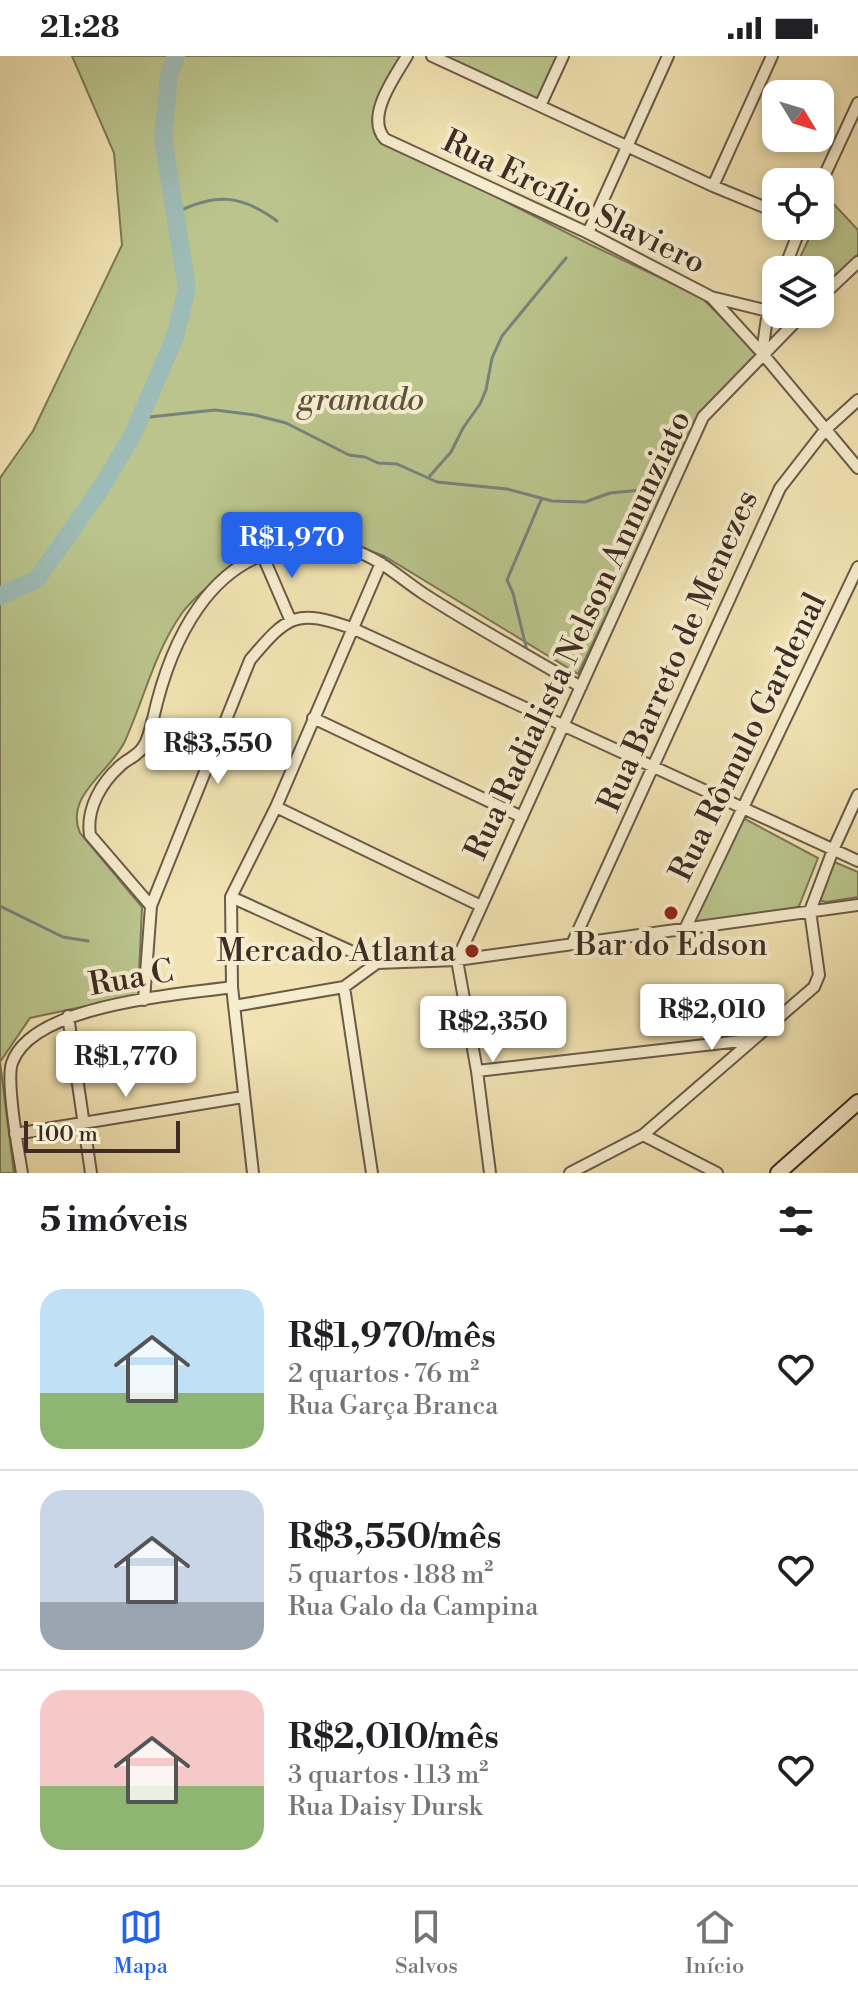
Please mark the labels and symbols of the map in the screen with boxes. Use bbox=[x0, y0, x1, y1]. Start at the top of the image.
north arrow bbox=[762, 80, 834, 152]
street label: Rua Ercílio Slaviero bbox=[436, 121, 712, 283]
park label: gramado bbox=[296, 380, 424, 420]
street label: Rua Radialista Nelson Annunziato bbox=[456, 404, 700, 866]
street label: Rua Barreto de Menezes bbox=[589, 484, 767, 818]
pin: R$1,970 bbox=[218, 512, 366, 580]
street label: Rua Rômulo Gardenal bbox=[661, 586, 835, 888]
pin: R$3,550 bbox=[144, 718, 292, 786]
marker: Bar do Edson bbox=[662, 904, 680, 922]
place label: Bar do Edson bbox=[573, 925, 768, 965]
place label: Mercado Atlanta bbox=[217, 931, 457, 971]
marker: Mercado Atlanta bbox=[463, 942, 481, 960]
street label: Rua C bbox=[86, 951, 176, 1005]
pin: R$2,010 bbox=[638, 984, 786, 1052]
pin: R$2,350 bbox=[419, 996, 567, 1064]
pin: R$1,770 bbox=[52, 1031, 200, 1099]
scale bar bbox=[24, 1117, 180, 1153]

